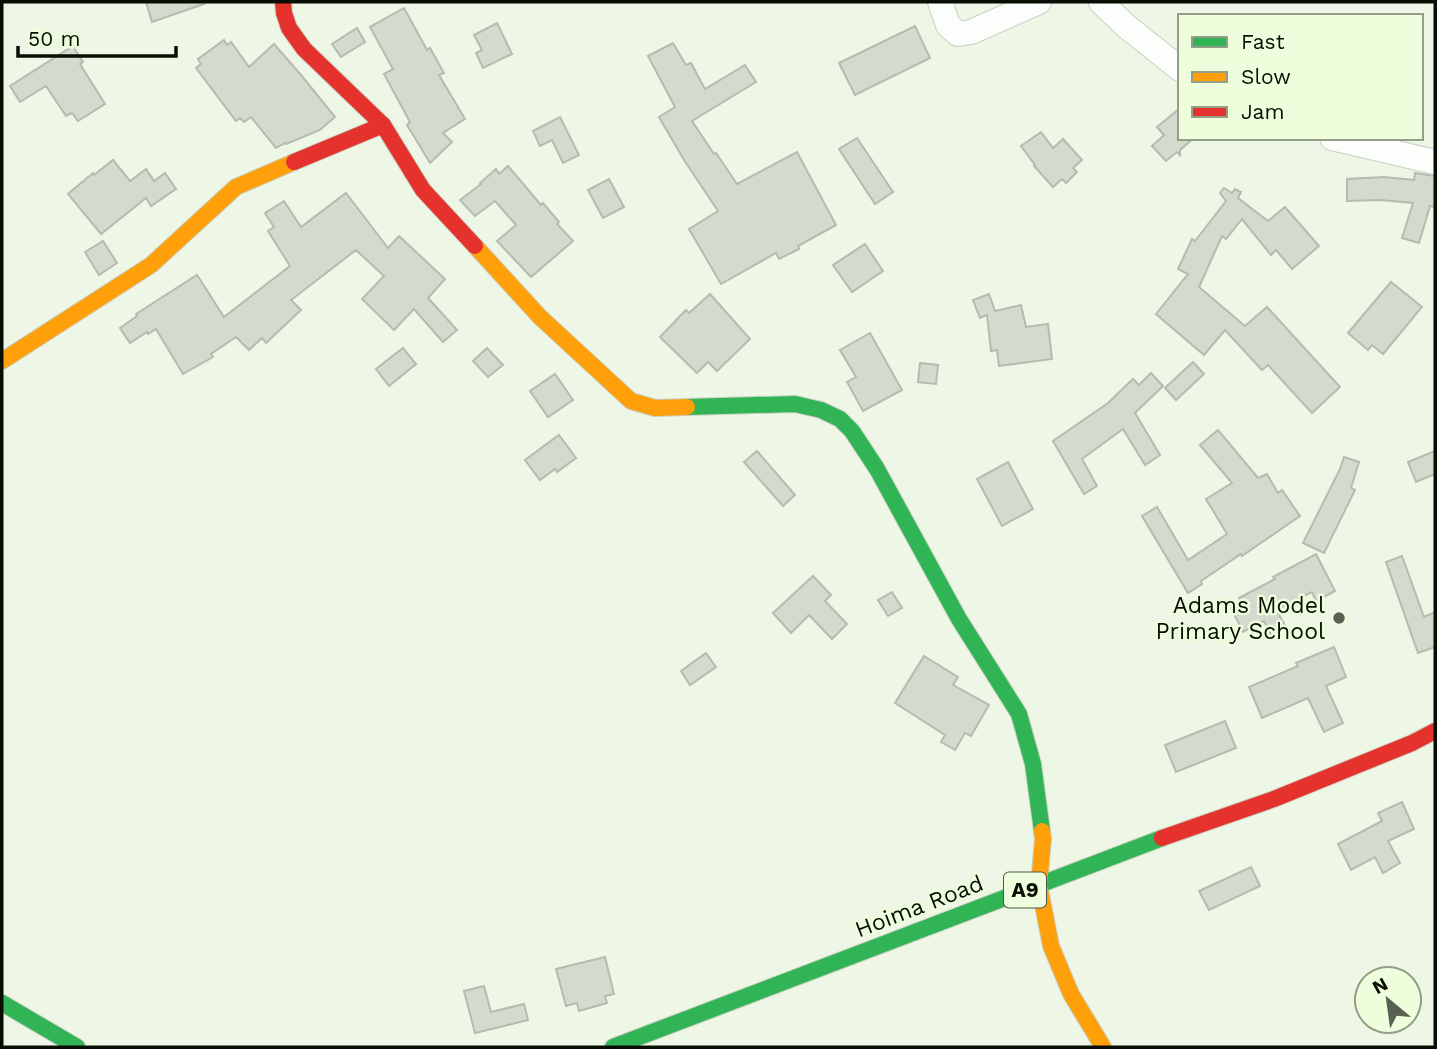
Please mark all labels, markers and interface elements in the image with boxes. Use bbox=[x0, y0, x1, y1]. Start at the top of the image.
scale bar bbox=[18, 14, 175, 58]
legend bbox=[1178, 14, 1423, 140]
text: 50 m bbox=[28, 26, 80, 51]
text: Fast bbox=[1241, 29, 1285, 54]
text: Slow bbox=[1241, 64, 1291, 89]
text: Jam bbox=[1241, 99, 1284, 124]
place label: Adams Model Primary School bbox=[1156, 592, 1325, 645]
marker: Adams Model Primary School bbox=[1331, 610, 1347, 626]
street label: Hoima Road bbox=[851, 870, 987, 943]
road number: A9 bbox=[1004, 872, 1046, 908]
north arrow bbox=[1353, 965, 1423, 1035]
text: N bbox=[1368, 972, 1392, 999]

